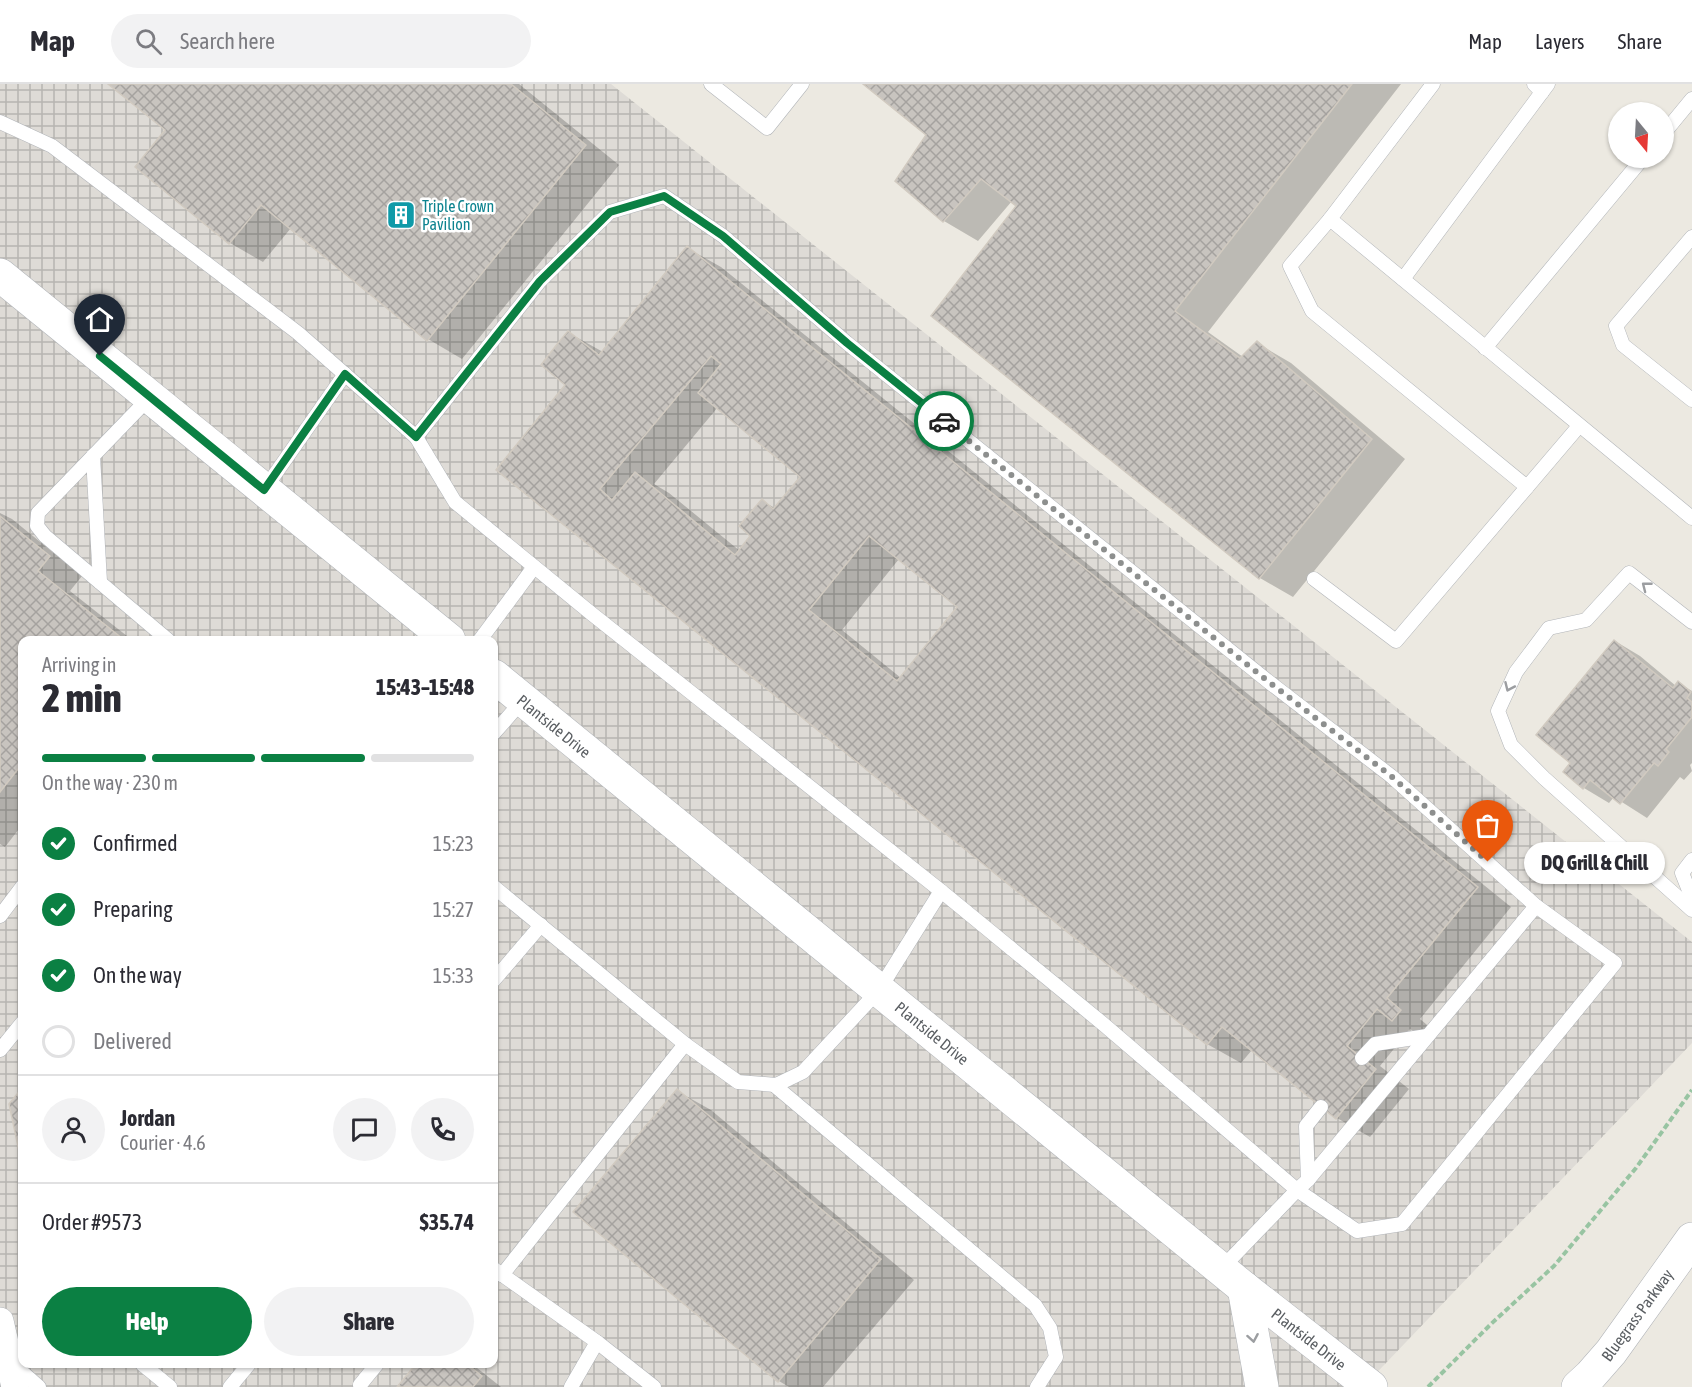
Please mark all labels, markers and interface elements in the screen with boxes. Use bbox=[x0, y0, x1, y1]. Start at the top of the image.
search box bbox=[111, 14, 531, 68]
text: Map bbox=[30, 25, 75, 57]
icon: search bbox=[132, 25, 165, 58]
text: Search here bbox=[180, 28, 275, 54]
text: Map bbox=[1468, 29, 1502, 53]
text: Layers bbox=[1535, 29, 1585, 53]
text: Share bbox=[1618, 29, 1662, 53]
north arrow bbox=[1608, 102, 1674, 168]
map controls bbox=[1608, 102, 1674, 168]
place label: Triple Crown Pavilion bbox=[422, 197, 494, 233]
building icon: Triple Crown Pavilion bbox=[385, 199, 417, 231]
pin bbox=[74, 294, 125, 356]
icon: home bbox=[83, 303, 116, 336]
courier bbox=[914, 391, 974, 451]
icon: car bbox=[928, 405, 961, 438]
one-way arrow bbox=[1642, 583, 1653, 594]
text: Arriving in bbox=[42, 653, 116, 676]
text: 15:43–15:48 bbox=[376, 674, 474, 700]
text: 2 min bbox=[42, 676, 122, 720]
one-way arrow bbox=[1504, 681, 1516, 692]
street label: Plantside Drive bbox=[514, 691, 594, 761]
text: On the way · 230 m bbox=[42, 771, 178, 794]
pin bbox=[1462, 800, 1513, 862]
icon: bag bbox=[1471, 809, 1504, 842]
icon: check bbox=[42, 827, 75, 860]
text: Confirmed bbox=[93, 830, 178, 856]
text: 15:23 bbox=[433, 832, 474, 855]
callout: DQ Grill & Chill bbox=[1524, 841, 1665, 883]
text: DQ Grill & Chill bbox=[1541, 851, 1648, 874]
icon: check bbox=[42, 893, 75, 926]
text: Preparing bbox=[93, 896, 173, 922]
text: 15:27 bbox=[433, 898, 474, 921]
icon: check bbox=[42, 959, 75, 992]
text: On the way bbox=[93, 962, 182, 988]
text: 15:33 bbox=[433, 964, 474, 987]
street label: Plantside Drive bbox=[892, 998, 972, 1068]
text: Delivered bbox=[93, 1028, 172, 1054]
button: person bbox=[42, 1098, 105, 1161]
button: chat bbox=[333, 1098, 396, 1161]
button: phone bbox=[411, 1098, 474, 1161]
text: Jordan bbox=[120, 1105, 175, 1131]
text: Courier · 4.6 bbox=[120, 1131, 206, 1154]
text: Order #9573 bbox=[42, 1209, 142, 1235]
text: $35.74 bbox=[419, 1209, 474, 1235]
street label: Bluegrass Parkway bbox=[1598, 1265, 1677, 1365]
button: Help bbox=[42, 1287, 252, 1356]
button: Share bbox=[264, 1287, 474, 1356]
street label: Plantside Drive bbox=[1268, 1304, 1350, 1374]
one-way arrow bbox=[1246, 1332, 1259, 1342]

